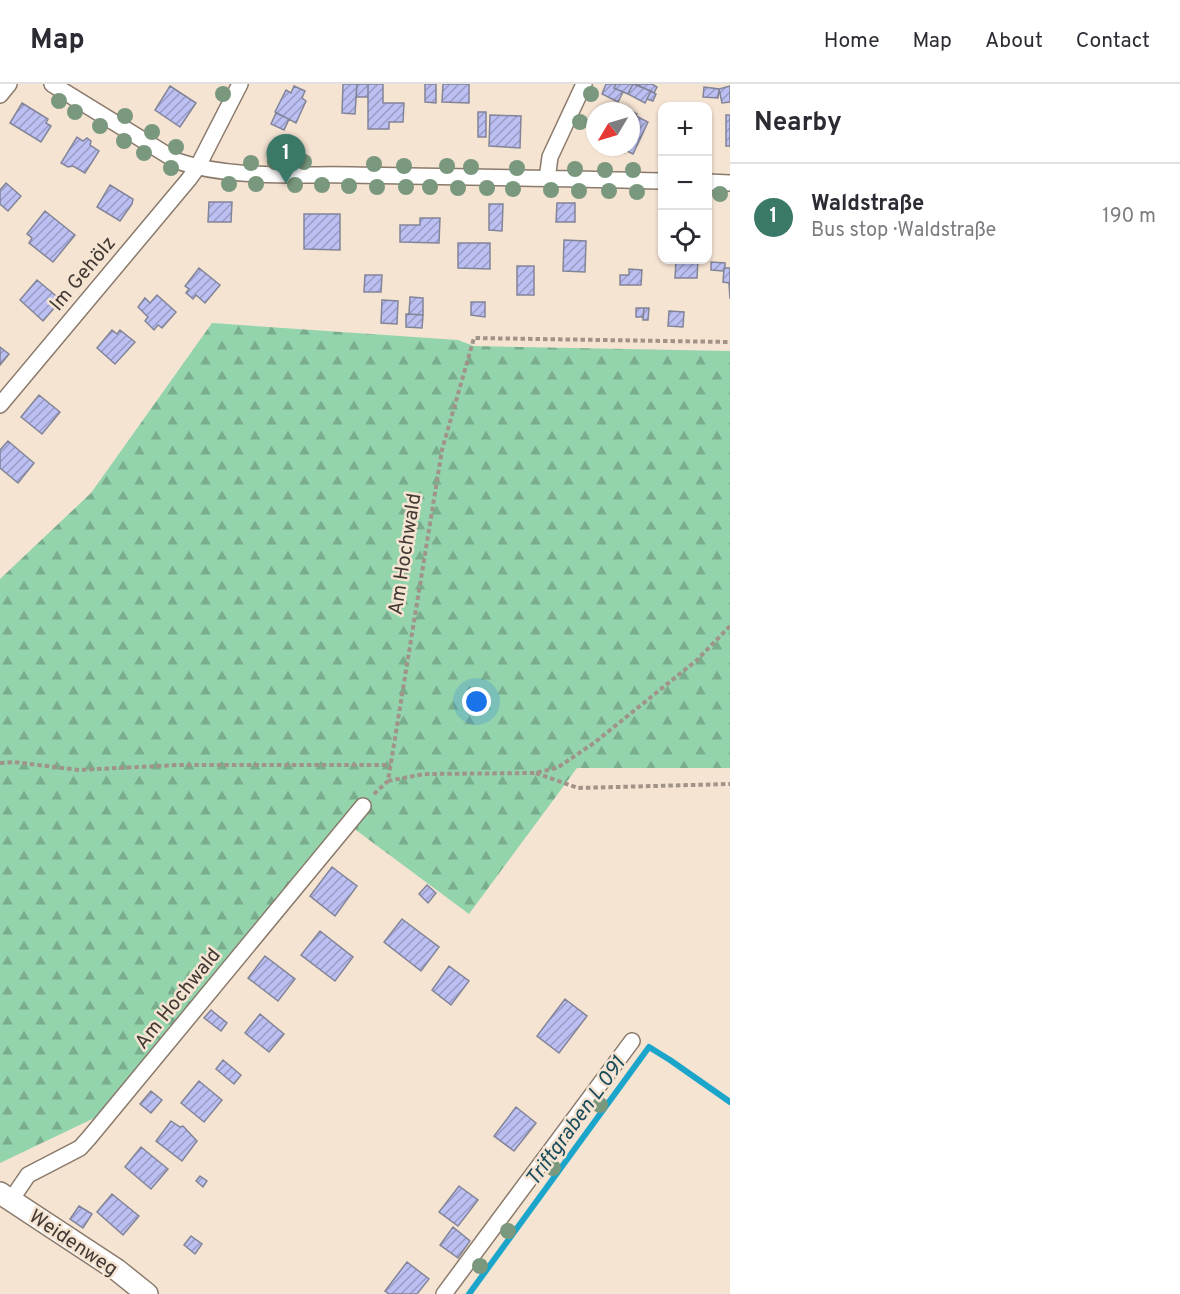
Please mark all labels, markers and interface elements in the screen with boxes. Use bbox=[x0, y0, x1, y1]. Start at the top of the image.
text: Map bbox=[30, 23, 85, 59]
text: Home bbox=[824, 28, 880, 55]
text: Map bbox=[913, 28, 952, 55]
text: About bbox=[985, 28, 1043, 55]
text: Contact bbox=[1076, 28, 1150, 55]
north arrow bbox=[586, 102, 640, 156]
map controls bbox=[658, 102, 712, 264]
button: + bbox=[658, 102, 712, 156]
text: Nearby bbox=[754, 107, 842, 140]
pin: 1 bbox=[266, 135, 306, 184]
button: − bbox=[658, 156, 712, 210]
text: Waldstraße bbox=[811, 191, 924, 218]
text: 1 bbox=[770, 204, 778, 230]
text: 190 m bbox=[1102, 204, 1156, 230]
button: locate bbox=[658, 210, 712, 264]
text: Bus stop · Waldstraße bbox=[811, 218, 996, 244]
street label: Im Gehölz bbox=[45, 231, 122, 317]
street label: Am Hochwald bbox=[384, 492, 428, 617]
your location bbox=[462, 687, 491, 716]
street label: Am Hochwald bbox=[130, 943, 227, 1055]
water label: Triftgraben L 091 bbox=[520, 1051, 633, 1192]
street label: Weidenweg bbox=[23, 1204, 122, 1283]

